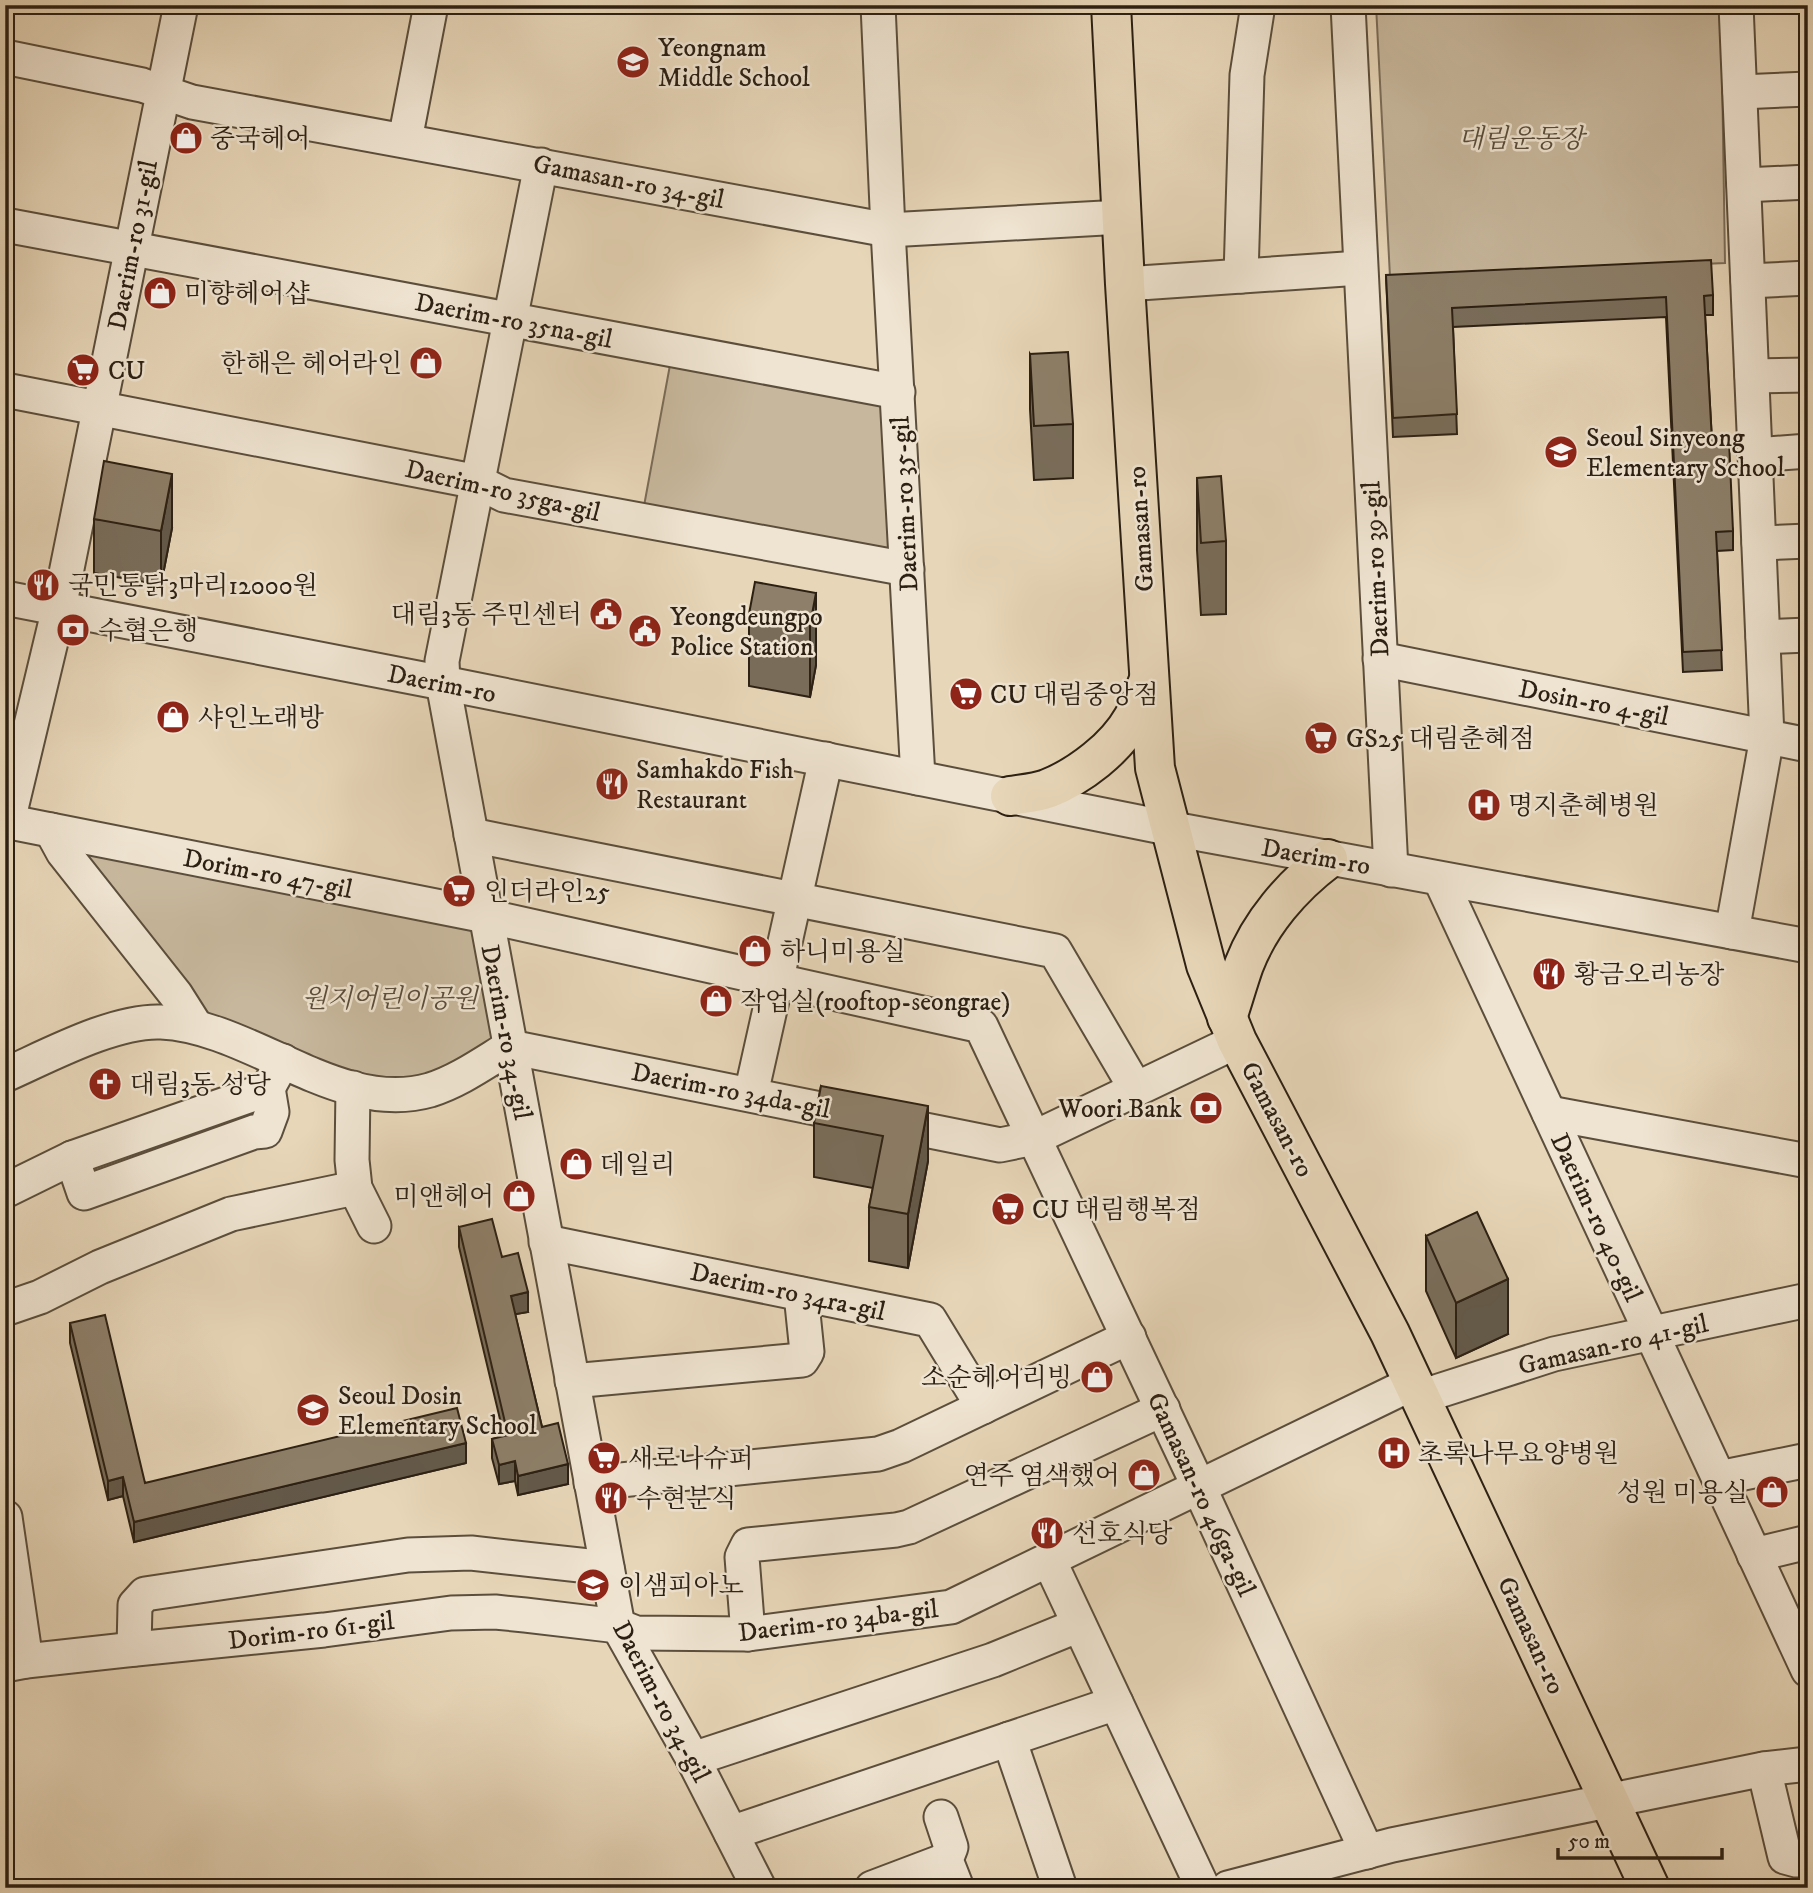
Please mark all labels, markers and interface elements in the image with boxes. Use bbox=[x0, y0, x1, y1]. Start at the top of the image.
place label: Yeongnam Middle School bbox=[658, 32, 810, 95]
school or university icon: Yeongnam Middle School bbox=[614, 43, 652, 81]
shop icon: 중국헤어 bbox=[167, 119, 205, 157]
place label: 중국헤어 bbox=[210, 123, 310, 156]
park label: 대림운동장 bbox=[1458, 123, 1588, 156]
street label: Gamasan-ro 34-gil bbox=[530, 148, 727, 217]
street label: Daerim-ro 31-gil bbox=[101, 157, 166, 333]
shop icon: 미향헤어샵 bbox=[141, 274, 179, 312]
place label: 미향헤어샵 bbox=[184, 278, 310, 311]
street label: Daerim-ro 35na-gil bbox=[412, 286, 615, 357]
shop icon: 한해은 헤어라인 bbox=[407, 344, 445, 382]
place label: 한해은 헤어라인 bbox=[221, 348, 402, 381]
supermarket icon: CU bbox=[64, 351, 102, 389]
place label: CU bbox=[108, 355, 145, 388]
street label: Daerim-ro 35-gil bbox=[884, 415, 927, 593]
place label: Seoul Sinyeong Elementary School bbox=[1586, 422, 1785, 485]
school or university icon: Seoul Sinyeong Elementary School bbox=[1542, 433, 1580, 471]
street label: Daerim-ro 35ga-gil bbox=[402, 453, 604, 530]
street label: Gamasan-ro bbox=[1121, 465, 1162, 593]
street label: Daerim-ro 39-gil bbox=[1355, 480, 1398, 658]
restaurant icon: 국민통닭3마리12000원 bbox=[24, 566, 62, 604]
place label: 국민통닭3마리12000원 bbox=[68, 570, 318, 603]
public building icon: 대림3동 주민센터 bbox=[587, 595, 625, 633]
place label: 대림3동 주민센터 bbox=[391, 599, 582, 632]
place label: Yeongdeungpo Police Station bbox=[670, 601, 823, 664]
bank icon: 수협은행 bbox=[54, 611, 92, 649]
public building icon: Yeongdeungpo Police Station bbox=[626, 612, 664, 650]
place label: 수협은행 bbox=[98, 615, 198, 648]
street label: Daerim-ro bbox=[385, 658, 499, 711]
street label: Dosin-ro 4-gil bbox=[1516, 673, 1672, 734]
supermarket icon: CU 대림중앙점 bbox=[947, 675, 985, 713]
place label: CU 대림중앙점 bbox=[990, 679, 1159, 712]
shop icon: 샤인노래방 bbox=[154, 698, 192, 736]
place label: 샤인노래방 bbox=[198, 702, 324, 735]
supermarket icon: GS25 대림춘혜점 bbox=[1302, 719, 1340, 757]
place label: GS25 대림춘혜점 bbox=[1346, 723, 1535, 756]
place label: Samhakdo Fish Restaurant bbox=[636, 754, 794, 817]
restaurant icon: Samhakdo Fish Restaurant bbox=[593, 765, 631, 803]
hospital icon: 명지춘혜병원 bbox=[1465, 786, 1503, 824]
place label: 명지춘혜병원 bbox=[1508, 790, 1659, 823]
street label: Daerim-ro bbox=[1259, 832, 1373, 883]
street label: Dorim-ro 47-gil bbox=[180, 842, 355, 907]
supermarket icon: 인더라인25 bbox=[440, 872, 478, 910]
place label: 인더라인25 bbox=[484, 876, 610, 909]
shop icon: 하니미용실 bbox=[736, 932, 774, 970]
place label: 하니미용실 bbox=[780, 936, 906, 969]
street label: Daerim-ro 34-gil bbox=[472, 942, 539, 1123]
restaurant icon: 황금오리농장 bbox=[1530, 955, 1568, 993]
place label: 황금오리농장 bbox=[1574, 959, 1725, 992]
shop icon: 작업실(rooftop-seongrae) bbox=[697, 982, 735, 1020]
park label: 원지어린이공원 bbox=[302, 983, 480, 1016]
place label: 작업실(rooftop-seongrae) bbox=[740, 986, 1010, 1019]
street label: Daerim-ro 34da-gil bbox=[628, 1056, 833, 1127]
street label: Gamasan-ro bbox=[1233, 1056, 1321, 1183]
church icon: 대림3동 성당 bbox=[86, 1065, 124, 1103]
place label: 대림3동 성당 bbox=[130, 1069, 271, 1102]
bank icon: Woori Bank bbox=[1187, 1089, 1225, 1127]
place label: Woori Bank bbox=[1057, 1093, 1182, 1126]
street label: Daerim-ro 40-gil bbox=[1542, 1128, 1649, 1307]
shop icon: 데일리 bbox=[557, 1145, 595, 1183]
place label: 데일리 bbox=[600, 1149, 675, 1182]
shop icon: 미앤헤어 bbox=[500, 1177, 538, 1215]
place label: 미앤헤어 bbox=[394, 1181, 494, 1214]
supermarket icon: CU 대림행복점 bbox=[989, 1190, 1027, 1228]
place label: CU 대림행복점 bbox=[1032, 1194, 1201, 1227]
street label: Daerim-ro 34ra-gil bbox=[687, 1256, 888, 1329]
street label: Gamasan-ro 41-gil bbox=[1515, 1308, 1712, 1383]
shop icon: 소순헤어리빙 bbox=[1078, 1358, 1116, 1396]
place label: 소순헤어리빙 bbox=[921, 1362, 1072, 1395]
place label: Seoul Dosin Elementary School bbox=[338, 1380, 537, 1443]
street label: Gamasan-ro 46ga-gil bbox=[1139, 1387, 1262, 1602]
school or university icon: Seoul Dosin Elementary School bbox=[294, 1391, 332, 1429]
hospital icon: 초록나무요양병원 bbox=[1375, 1434, 1413, 1472]
place label: 초록나무요양병원 bbox=[1418, 1438, 1619, 1471]
supermarket icon: 새로나슈퍼 bbox=[585, 1439, 623, 1477]
place label: 새로나슈퍼 bbox=[628, 1443, 754, 1476]
shop icon: 연주 염색했어 bbox=[1125, 1456, 1163, 1494]
place label: 연주 염색했어 bbox=[964, 1460, 1120, 1493]
shop icon: 성원 미용실 bbox=[1753, 1473, 1791, 1511]
place label: 성원 미용실 bbox=[1617, 1477, 1748, 1510]
restaurant icon: 수현분식 bbox=[592, 1479, 630, 1517]
place label: 수현분식 bbox=[636, 1483, 736, 1516]
restaurant icon: 선호식당 bbox=[1028, 1514, 1066, 1552]
place label: 선호식당 bbox=[1072, 1518, 1172, 1551]
school or university icon: 이샘피아노 bbox=[574, 1566, 612, 1604]
place label: 이샘피아노 bbox=[618, 1570, 744, 1603]
street label: Gamasan-ro bbox=[1489, 1572, 1572, 1700]
street label: Daerim-ro 34ba-gil bbox=[736, 1593, 940, 1650]
street label: Dorim-ro 61-gil bbox=[226, 1605, 396, 1658]
street label: Daerim-ro 34-gil bbox=[604, 1615, 717, 1788]
scale bar bbox=[1558, 1816, 1722, 1860]
text: 50 m bbox=[1568, 1829, 1610, 1855]

